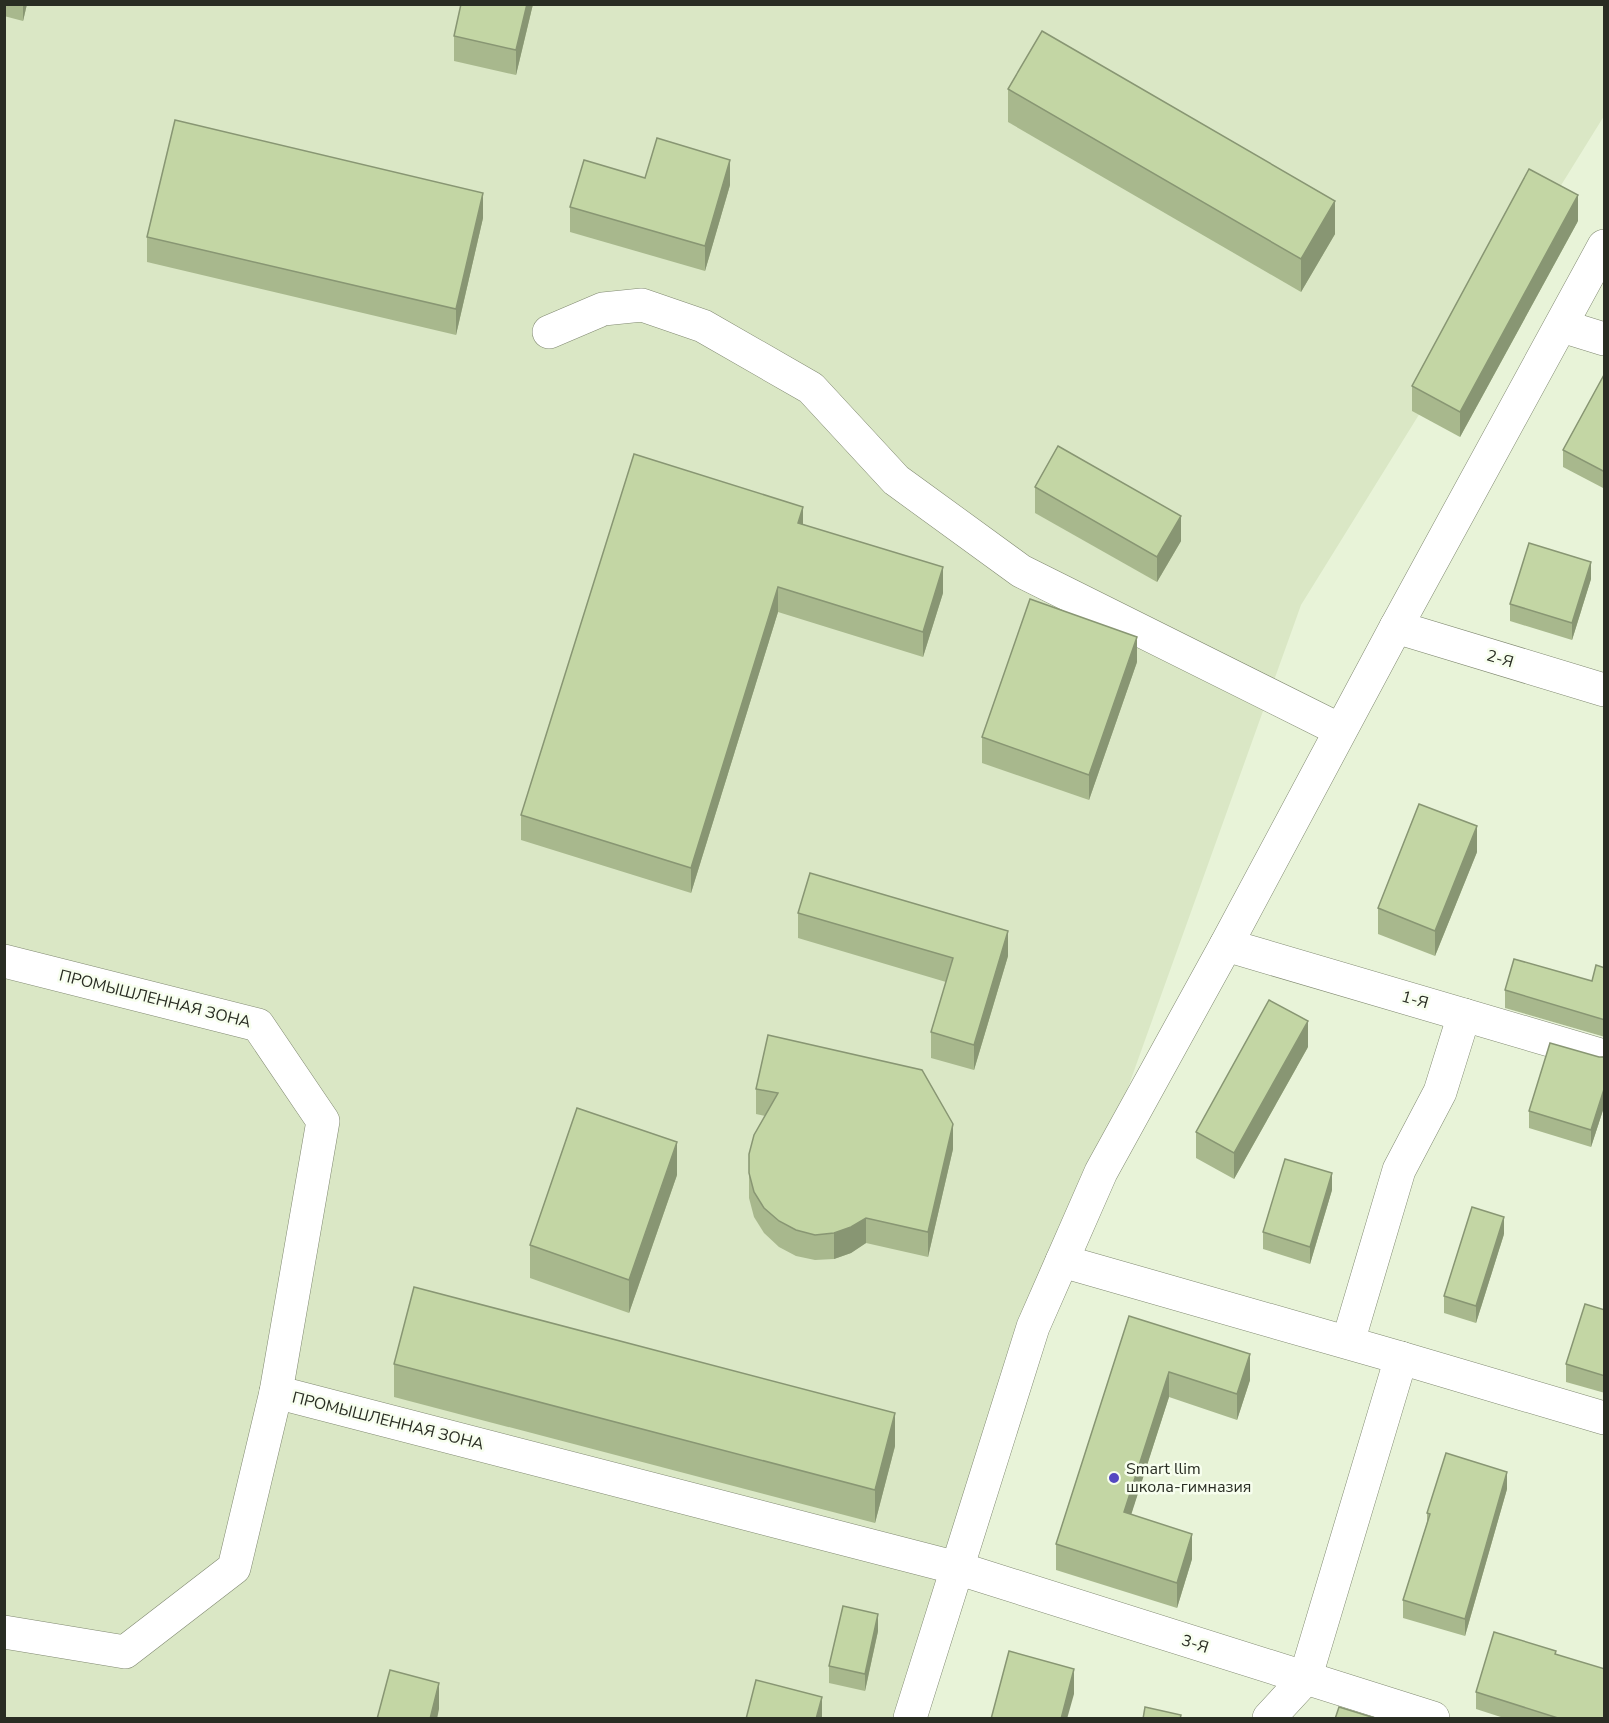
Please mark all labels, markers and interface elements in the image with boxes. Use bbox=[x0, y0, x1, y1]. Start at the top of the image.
street label: 2-Я bbox=[1484, 645, 1516, 673]
street label: ПРОМЫШЛЕННАЯ ЗОНА bbox=[57, 965, 254, 1034]
street label: 1-Я bbox=[1399, 986, 1431, 1014]
street label: ПРОМЫШЛЕННАЯ ЗОНА bbox=[290, 1387, 487, 1456]
place label: Smart llim школа-гимназия bbox=[1126, 1458, 1251, 1498]
marker: Smart llim школа-гимназия bbox=[1107, 1471, 1121, 1485]
street label: 3-Я bbox=[1179, 1629, 1211, 1659]

